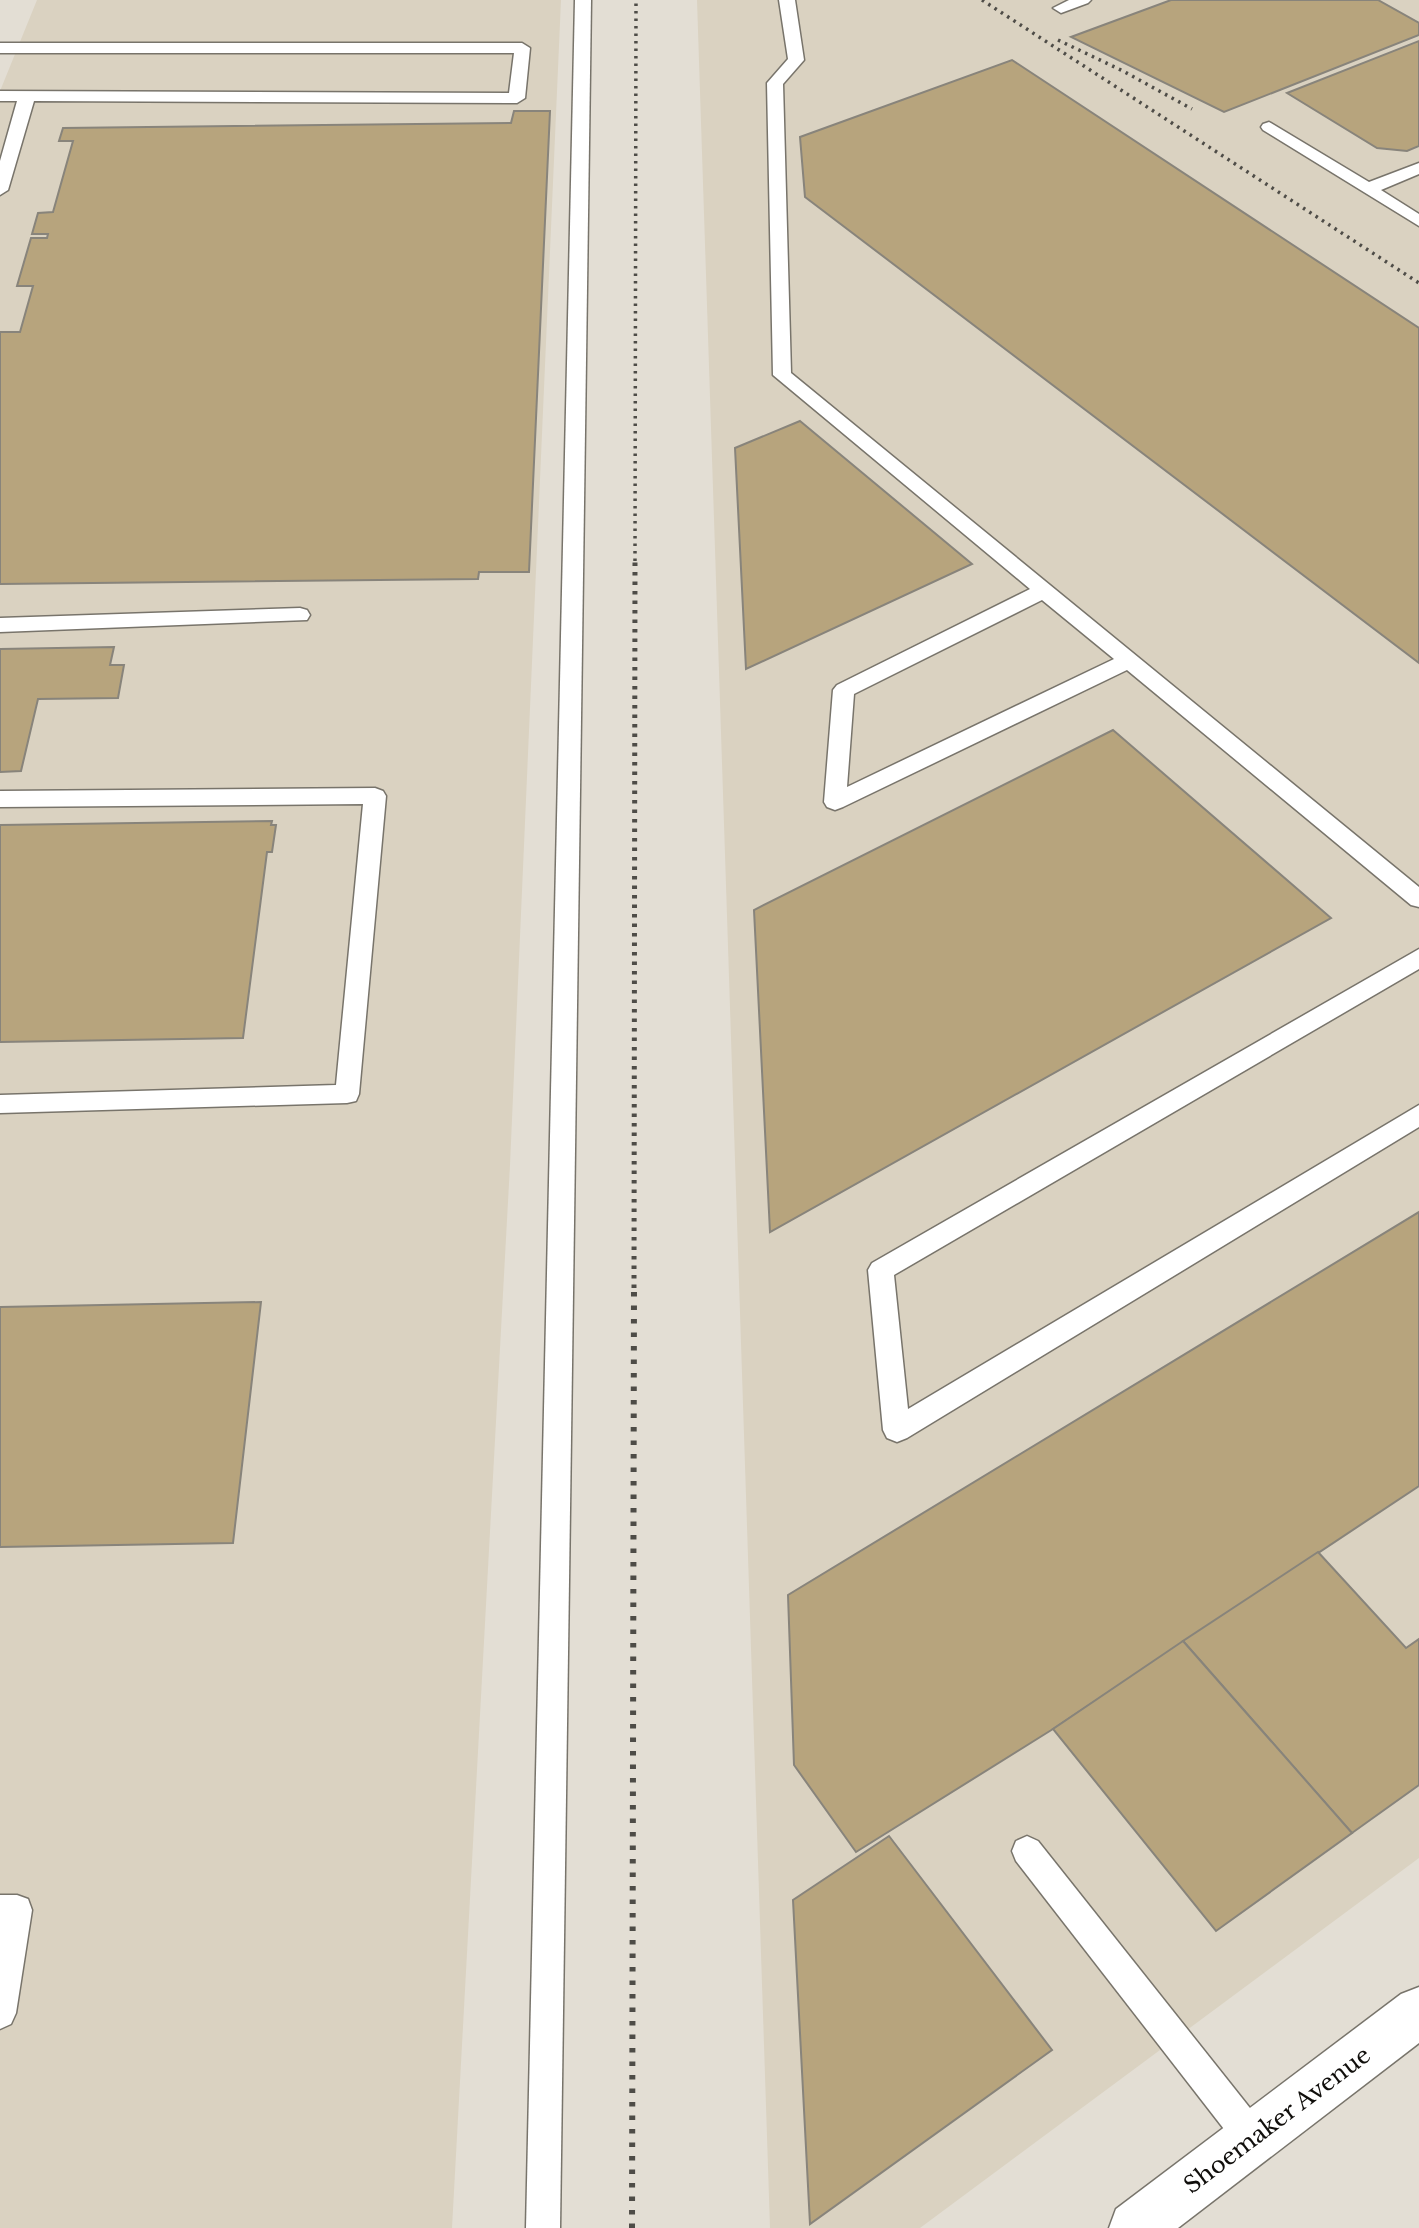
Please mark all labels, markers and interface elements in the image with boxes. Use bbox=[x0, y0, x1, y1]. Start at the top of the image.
street label: Shoemaker Avenue bbox=[1178, 2041, 1376, 2199]

